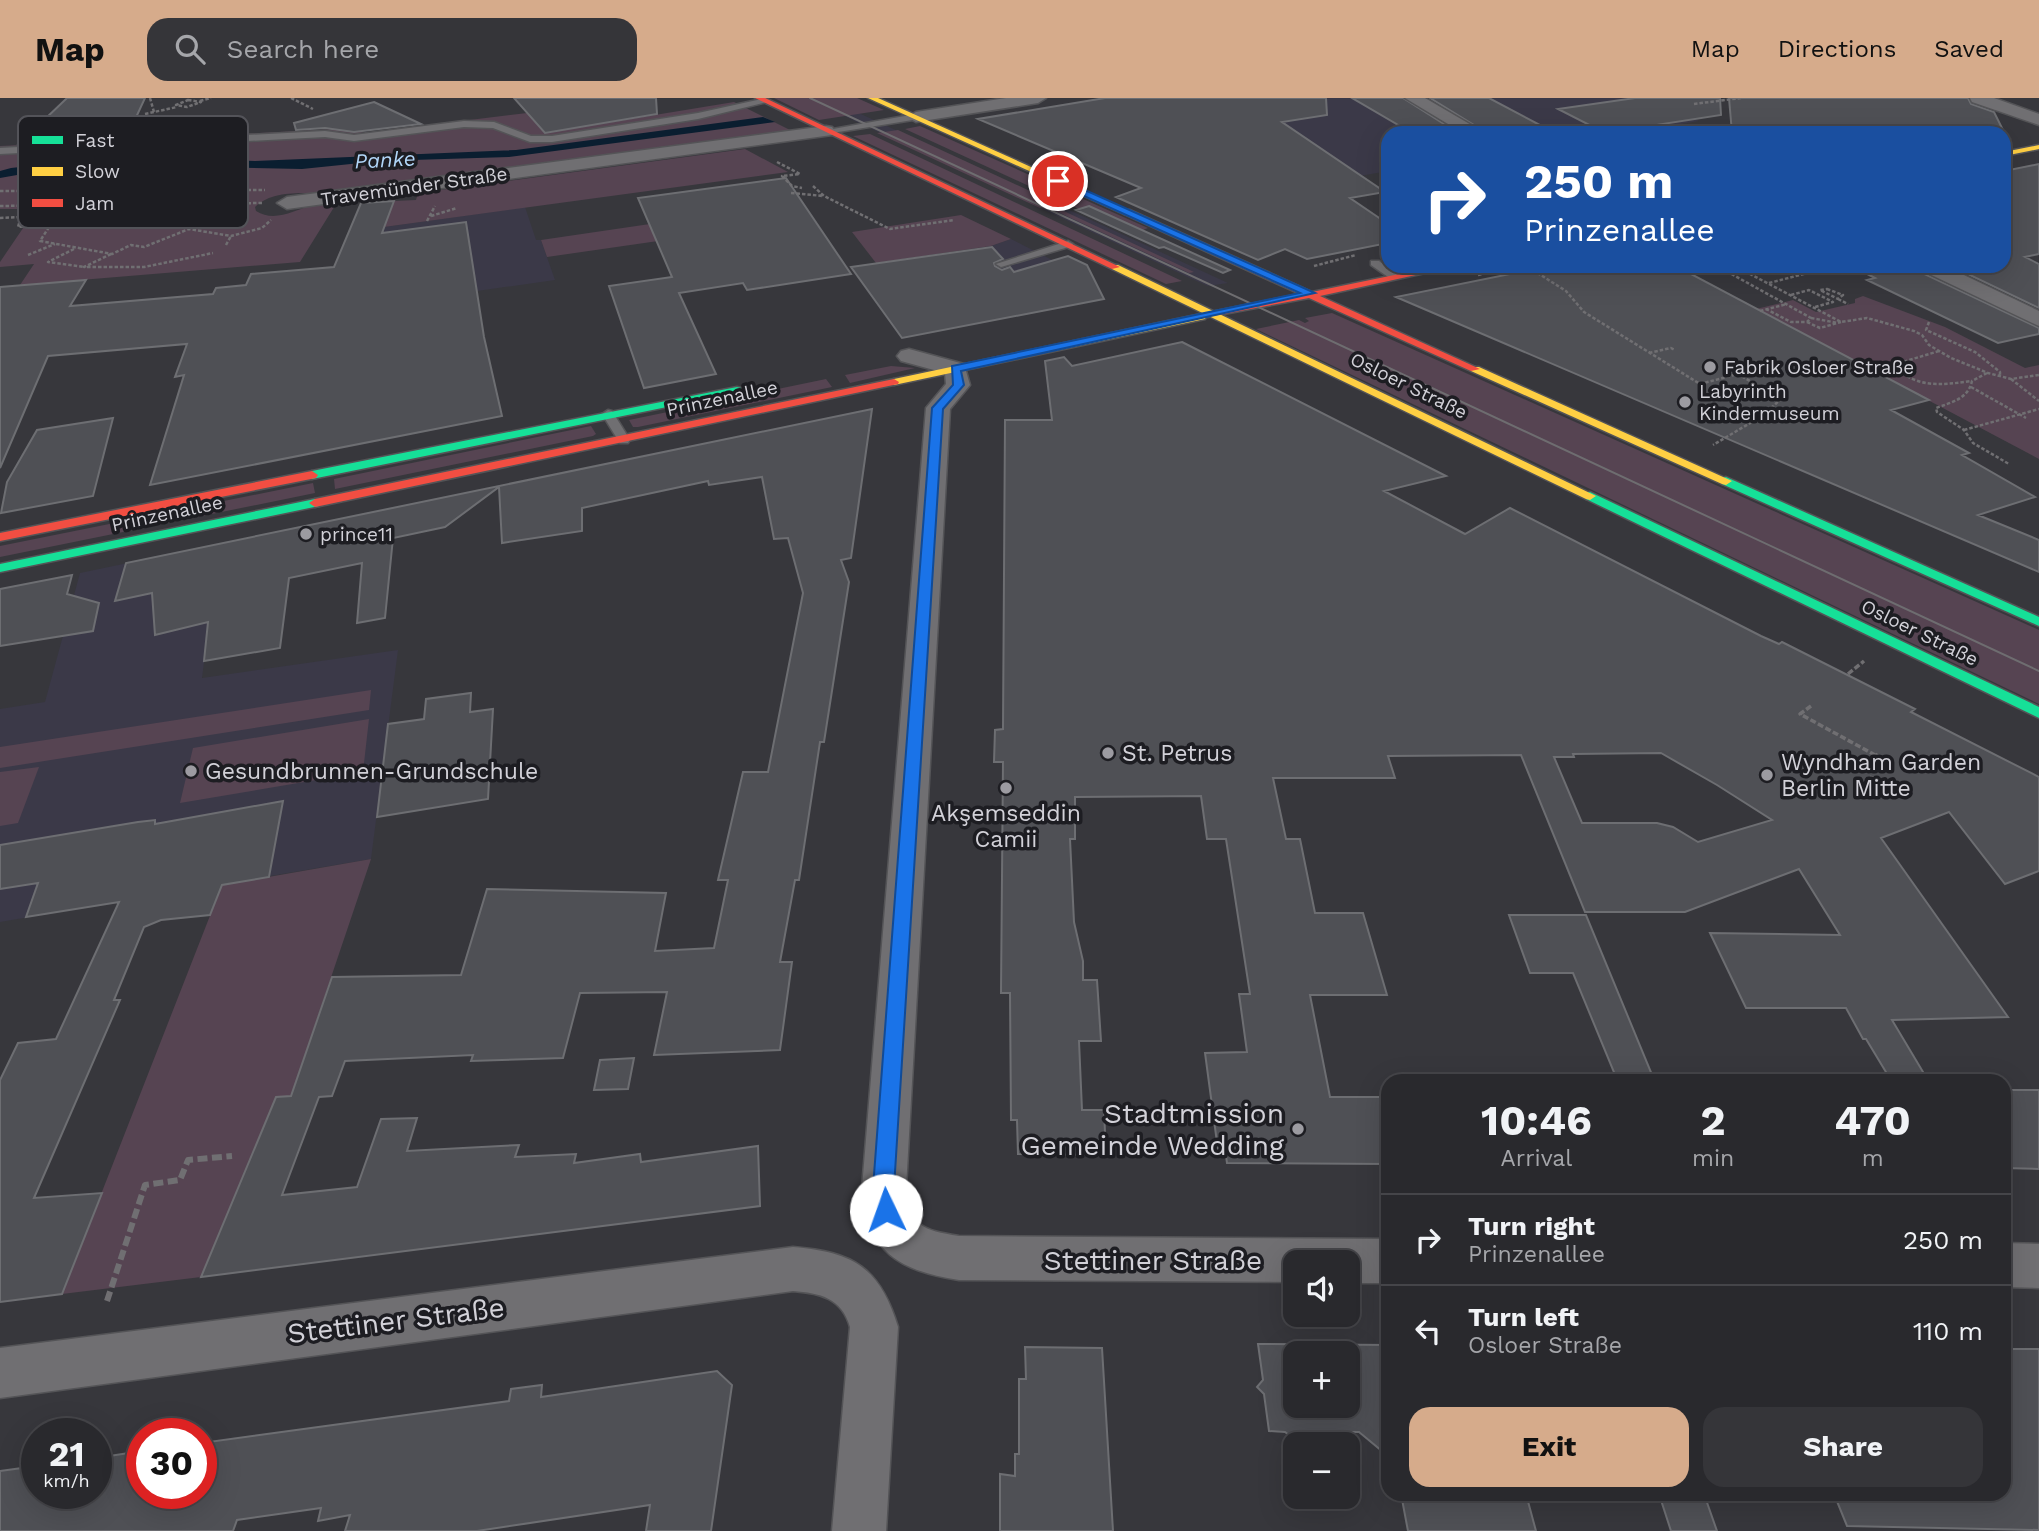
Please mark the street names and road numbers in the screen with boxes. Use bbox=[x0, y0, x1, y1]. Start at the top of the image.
street label: Travemünder Straße bbox=[319, 162, 509, 211]
street label: Osloer Straße bbox=[1347, 347, 1471, 424]
street label: Prinzenallee bbox=[664, 375, 780, 422]
street label: Prinzenallee bbox=[109, 490, 225, 537]
street label: Osloer Straße bbox=[1858, 594, 1982, 671]
street label: Stettiner Straße bbox=[1044, 1244, 1262, 1277]
street label: Stettiner Straße bbox=[286, 1291, 506, 1350]

